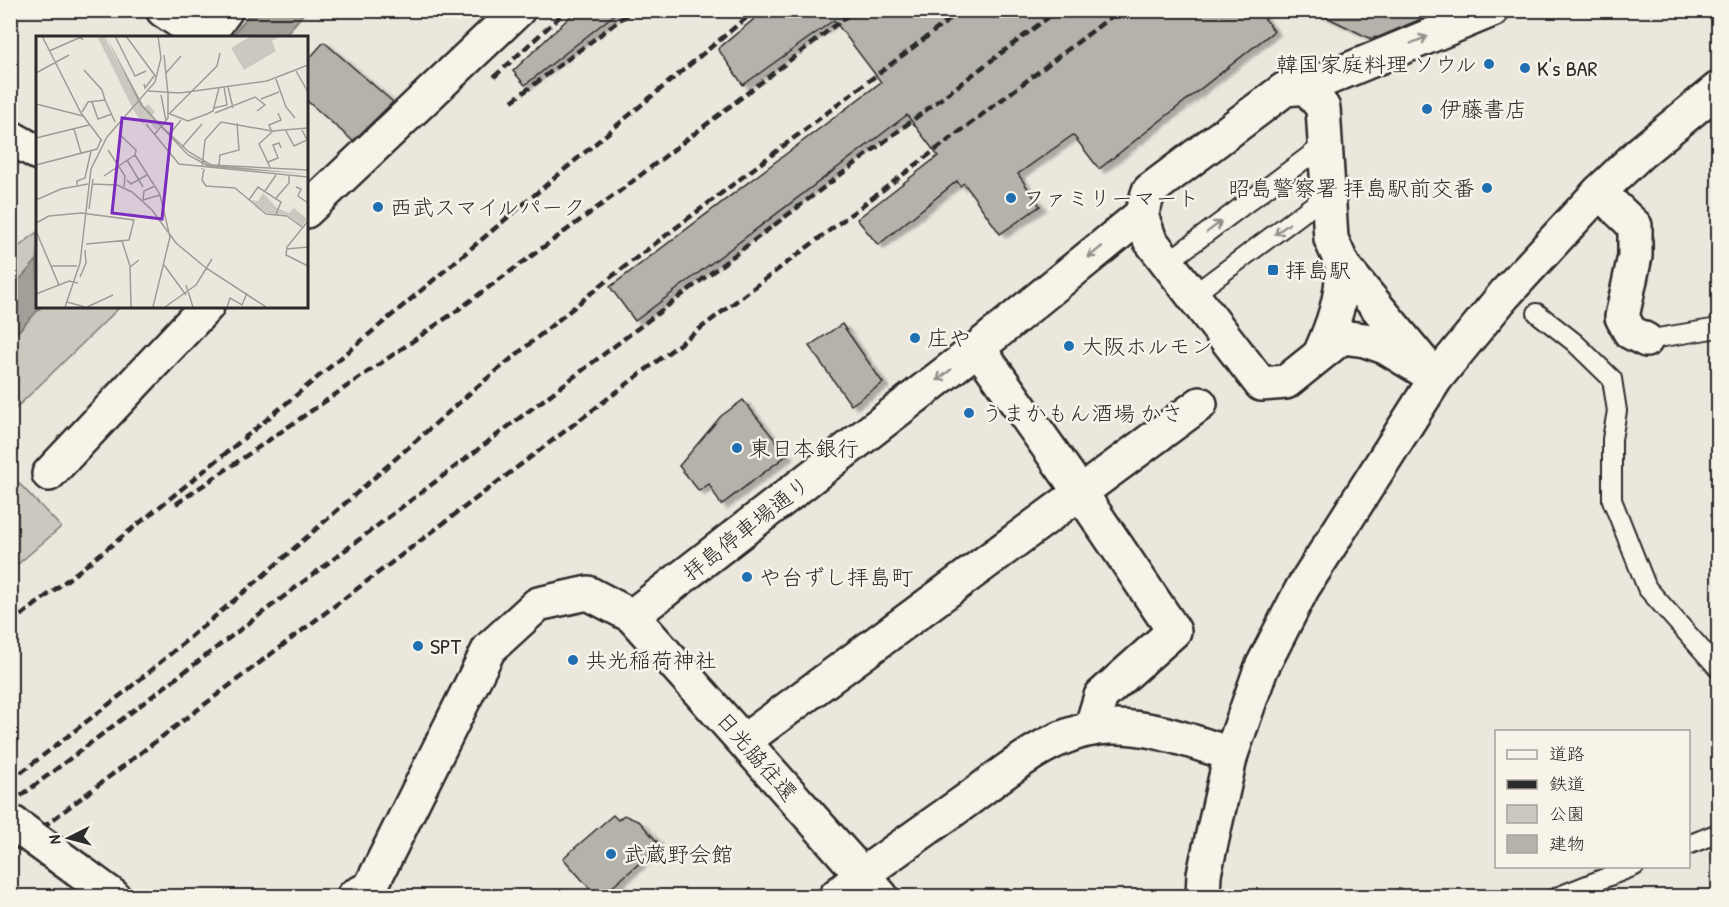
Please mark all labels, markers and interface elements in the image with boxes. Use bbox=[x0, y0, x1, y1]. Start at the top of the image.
one-way arrow bbox=[1410, 34, 1428, 45]
inset map bbox=[36, 36, 308, 308]
place label: 韓国家庭料理 ソウル bbox=[1276, 49, 1477, 79]
place label: K's BAR bbox=[1537, 53, 1598, 83]
marker: 韓国家庭料理 ソウル bbox=[1482, 57, 1496, 71]
marker: K's BAR bbox=[1518, 61, 1532, 75]
place label: 伊藤書店 bbox=[1439, 94, 1527, 124]
marker: 伊藤書店 bbox=[1420, 102, 1434, 116]
place label: 昭島警察署 拝島駅前交番 bbox=[1228, 173, 1475, 203]
marker: 昭島警察署 拝島駅前交番 bbox=[1480, 181, 1494, 195]
place label: ファミリーマート bbox=[1023, 183, 1199, 213]
marker: ファミリーマート bbox=[1004, 191, 1018, 205]
place label: 西武スマイルパーク bbox=[390, 192, 585, 222]
marker: 西武スマイルパーク bbox=[371, 200, 385, 214]
one-way arrow bbox=[1206, 221, 1222, 233]
one-way arrow bbox=[1274, 222, 1290, 235]
one-way arrow bbox=[1087, 245, 1103, 258]
place label: 拝島駅 bbox=[1285, 255, 1351, 285]
marker: 拝島駅 bbox=[1266, 263, 1280, 277]
place label: 庄や bbox=[927, 323, 971, 353]
marker: 庄や bbox=[908, 331, 922, 345]
place label: 大阪ホルモン bbox=[1081, 331, 1213, 361]
marker: 大阪ホルモン bbox=[1062, 339, 1076, 353]
one-way arrow bbox=[936, 368, 952, 381]
place label: うまかもん酒場 かさ bbox=[981, 398, 1184, 428]
marker: うまかもん酒場 かさ bbox=[962, 406, 976, 420]
place label: 東日本銀行 bbox=[749, 433, 859, 463]
marker: 東日本銀行 bbox=[730, 441, 744, 455]
street label: 拝島停車場通り bbox=[676, 469, 816, 587]
place label: や台ずし拝島町 bbox=[759, 562, 913, 592]
marker: や台ずし拝島町 bbox=[740, 570, 754, 584]
place label: SPT bbox=[430, 631, 462, 661]
marker: SPT bbox=[411, 639, 425, 653]
place label: 共光稲荷神社 bbox=[585, 645, 717, 675]
marker: 共光稲荷神社 bbox=[566, 653, 580, 667]
street label: 日光脇往還 bbox=[710, 705, 804, 807]
legend bbox=[1495, 730, 1690, 868]
text: 道路 bbox=[1549, 741, 1585, 766]
text: 鉄道 bbox=[1549, 771, 1585, 796]
text: 公園 bbox=[1549, 801, 1585, 826]
north arrow bbox=[39, 808, 99, 868]
text: 建物 bbox=[1549, 831, 1585, 856]
text: N bbox=[43, 834, 65, 845]
place label: 武蔵野会館 bbox=[623, 839, 733, 869]
marker: 武蔵野会館 bbox=[604, 847, 618, 861]

